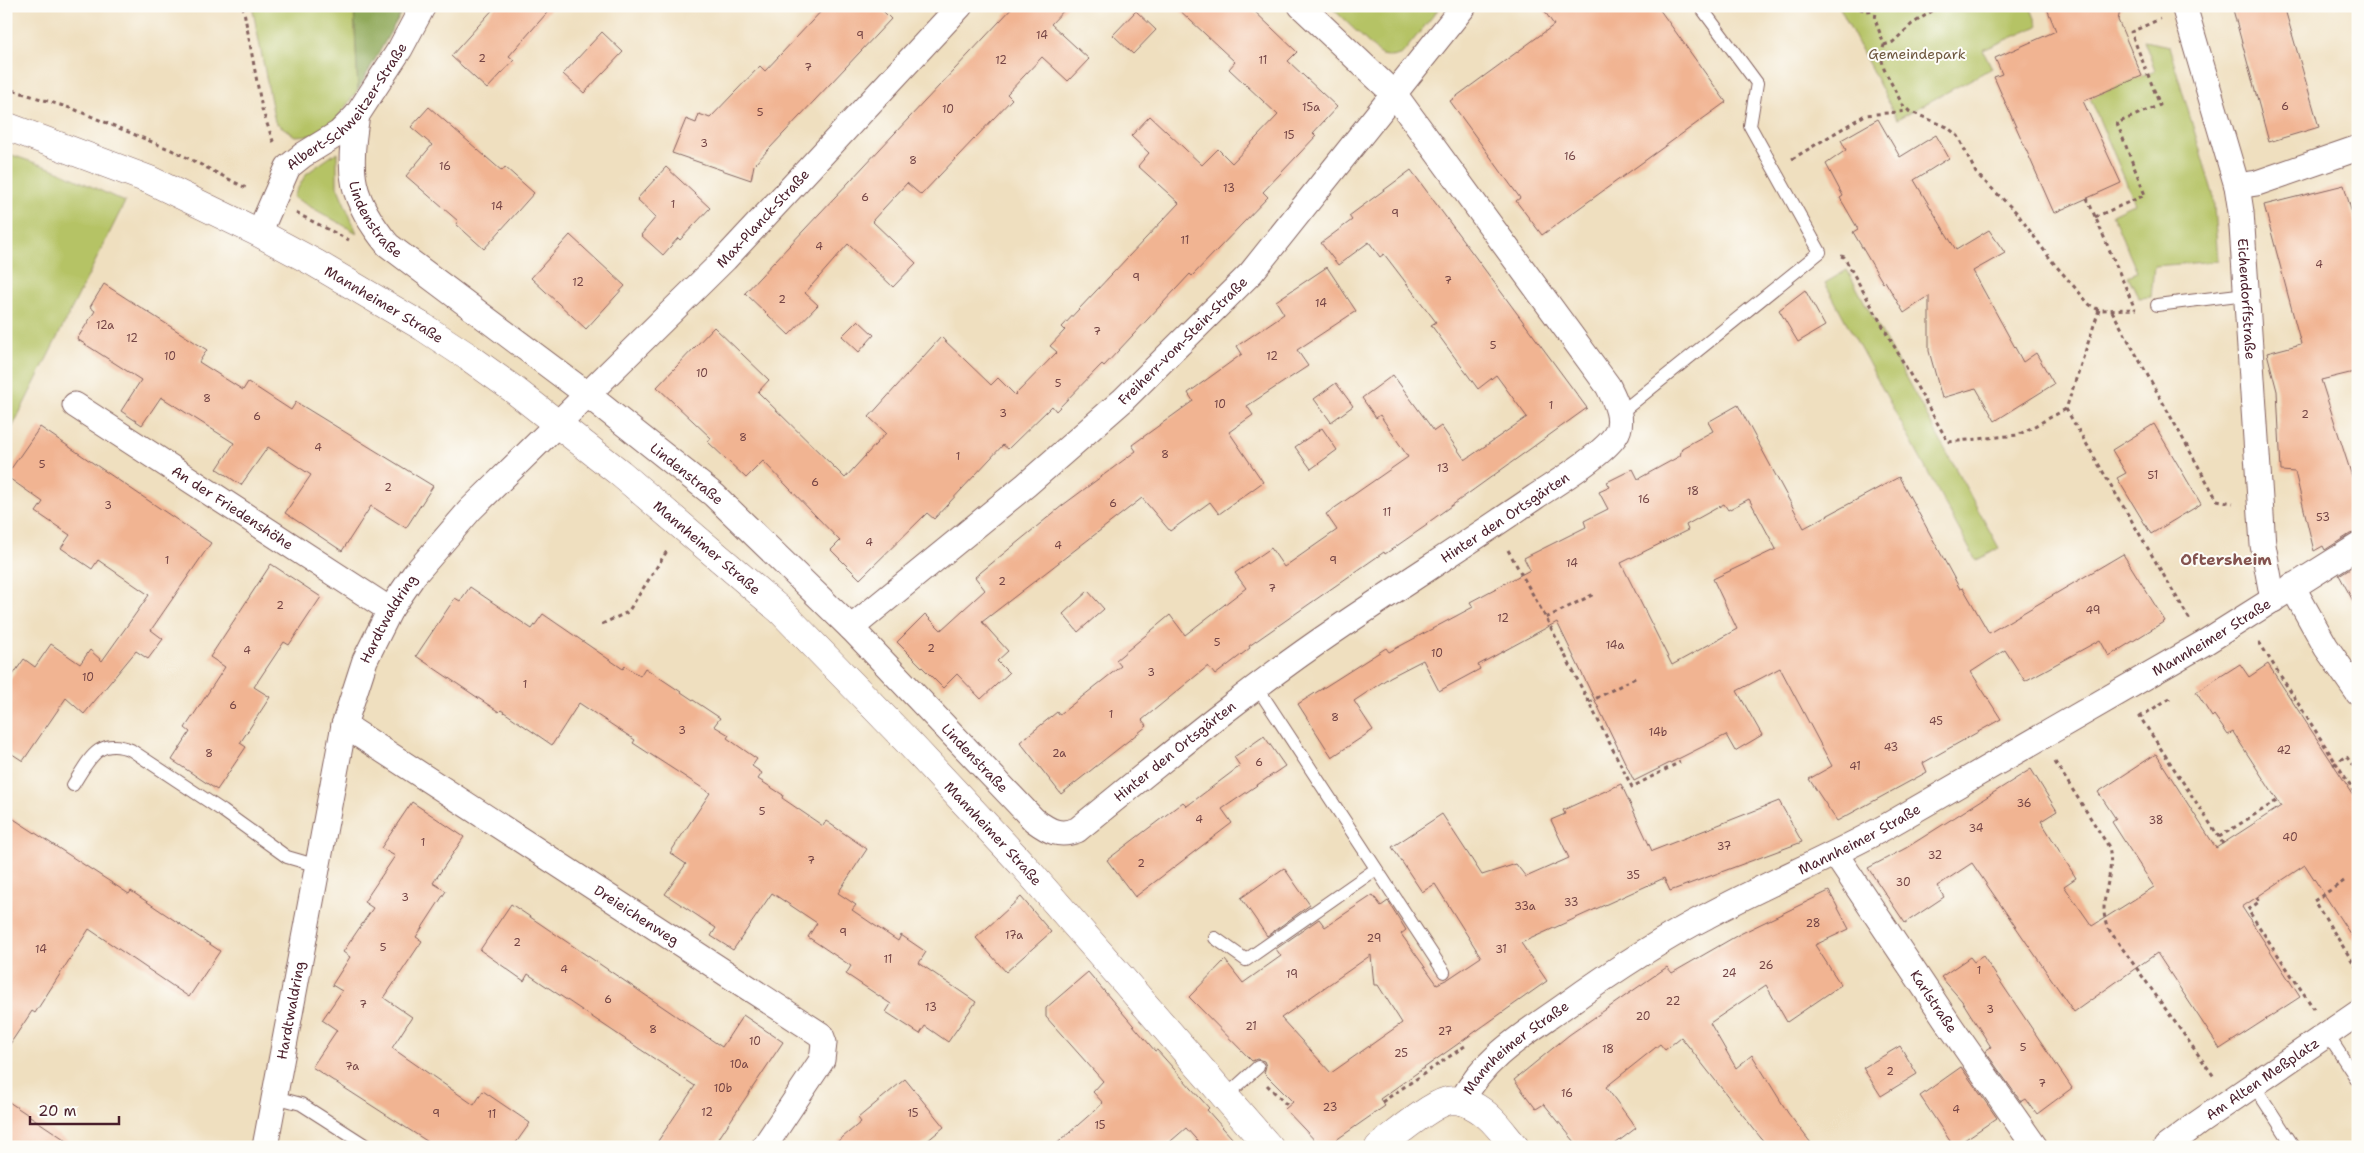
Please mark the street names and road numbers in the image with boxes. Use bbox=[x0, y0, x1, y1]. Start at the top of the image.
street label: Albert-Schweitzer-Straße bbox=[283, 39, 411, 174]
street label: Max-Planck-Straße bbox=[712, 165, 813, 272]
street label: Lindenstraße bbox=[345, 179, 406, 262]
street label: Eichendorffstraße bbox=[2234, 238, 2260, 360]
street label: Mannheimer Straße bbox=[321, 262, 447, 347]
street label: Freiherr-vom-Stein-Straße bbox=[1114, 273, 1251, 409]
street label: Lindenstraße bbox=[647, 439, 727, 508]
street label: An der Friedenshöhe bbox=[168, 461, 297, 554]
street label: Hinter den Ortsgärten bbox=[1437, 468, 1573, 567]
street label: Mannheimer Straße bbox=[650, 497, 764, 598]
street label: Hardtwaldring bbox=[356, 571, 421, 666]
street label: Mannheimer Straße bbox=[2149, 594, 2274, 680]
street label: Hinter den Ortsgärten bbox=[1110, 697, 1240, 806]
street label: Lindenstraße bbox=[938, 720, 1012, 796]
street label: Mannheimer Straße bbox=[941, 778, 1046, 889]
street label: Mannheimer Straße bbox=[1795, 800, 1924, 879]
street label: Dreieichenweg bbox=[591, 881, 683, 949]
street label: Hardtwaldring bbox=[273, 960, 309, 1061]
street label: Karlstraße bbox=[1906, 966, 1961, 1036]
street label: Mannheimer Straße bbox=[1459, 997, 1572, 1098]
street label: Am Alten Meßplatz bbox=[2202, 1034, 2322, 1124]

